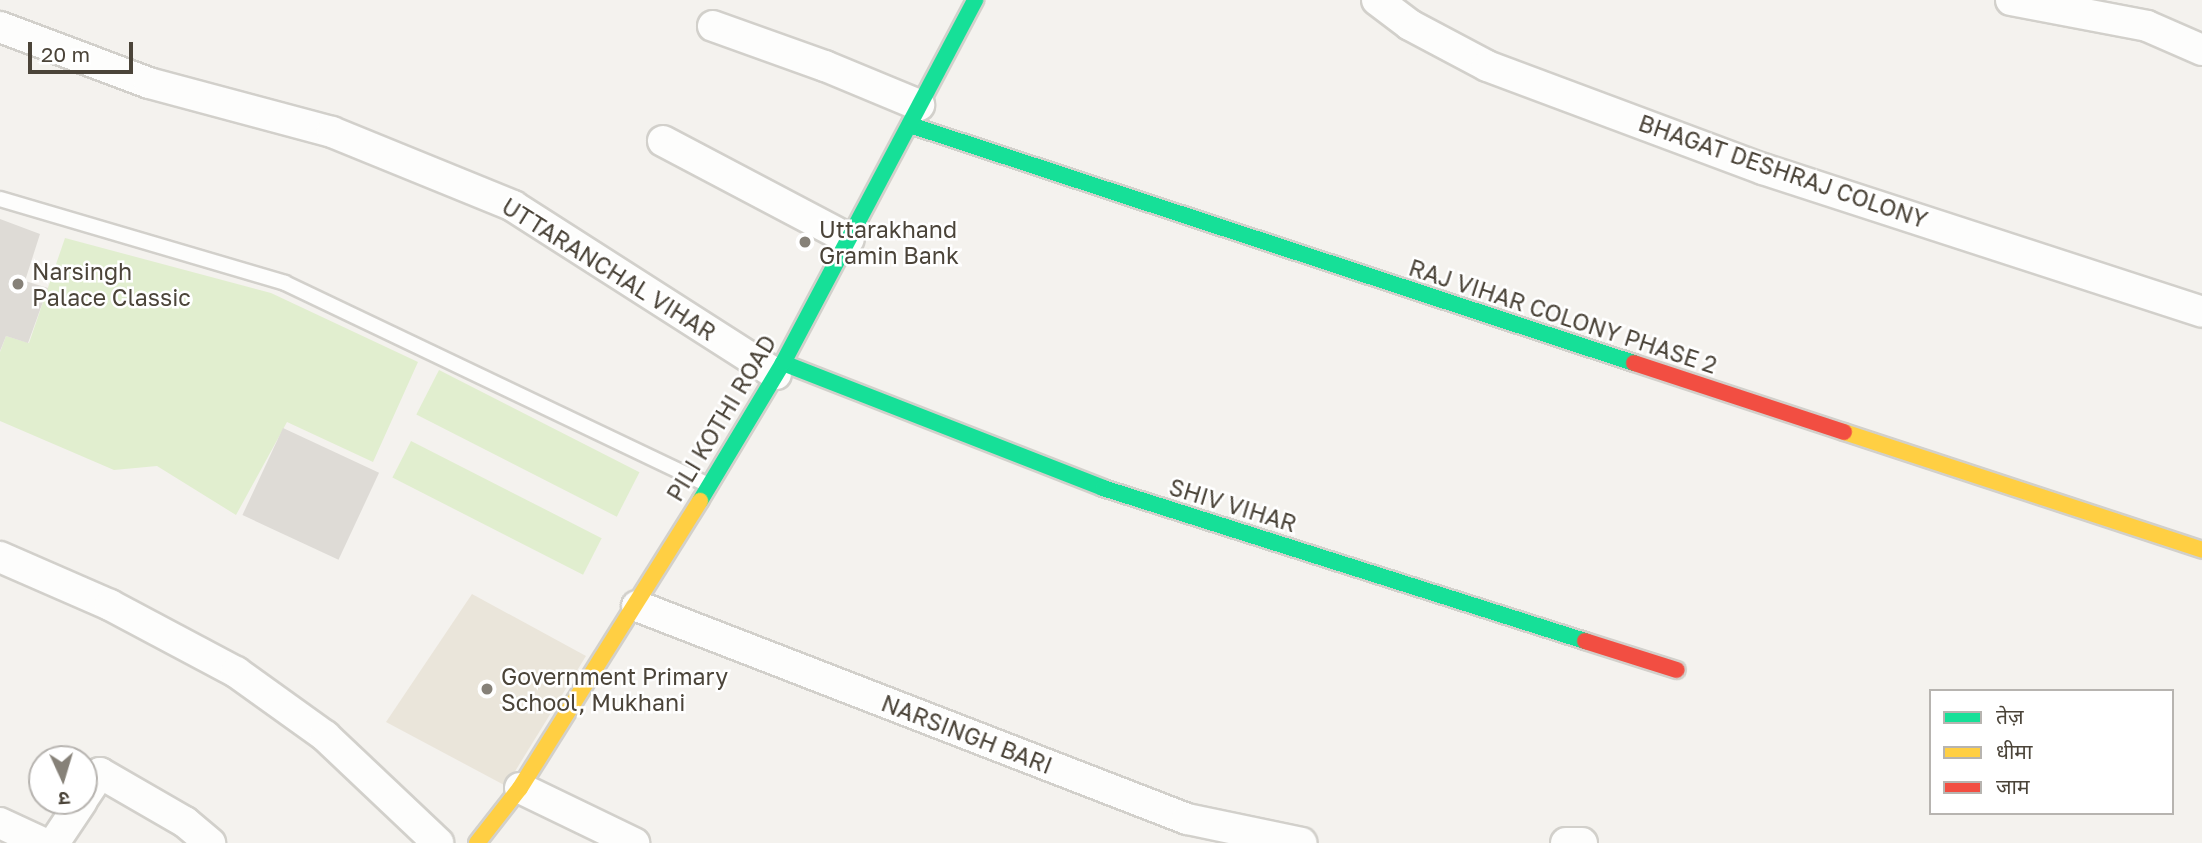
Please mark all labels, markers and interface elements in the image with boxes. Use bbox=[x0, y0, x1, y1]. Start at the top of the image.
scale bar bbox=[32, 28, 136, 72]
text: 20 m bbox=[41, 41, 90, 67]
street label: BHAGAT DESHRAJ COLONY bbox=[1635, 109, 1931, 233]
street label: UTTARANCHAL VIHAR bbox=[497, 192, 721, 346]
place label: Uttarakhand Gramin Bank bbox=[819, 215, 959, 269]
marker: Uttarakhand Gramin Bank bbox=[797, 234, 813, 250]
street label: RAJ VIHAR COLONY PHASE 2 bbox=[1406, 253, 1720, 379]
place label: Narsingh Palace Classic bbox=[32, 257, 191, 311]
marker: Narsingh Palace Classic bbox=[10, 276, 26, 292]
street label: PILI KOTHI ROAD bbox=[661, 330, 781, 506]
street label: SHIV VIHAR bbox=[1166, 473, 1300, 537]
place label: Government Primary School, Mukhani bbox=[501, 662, 728, 716]
marker: Government Primary School, Mukhani bbox=[479, 681, 495, 697]
street label: NARSINGH BARI bbox=[878, 689, 1056, 779]
legend bbox=[1929, 689, 2174, 815]
text: तेज़ bbox=[1996, 703, 2024, 729]
text: धीमा bbox=[1996, 738, 2032, 764]
north arrow bbox=[28, 745, 98, 815]
text: जाम bbox=[1996, 773, 2030, 799]
text: उ bbox=[58, 788, 71, 811]

